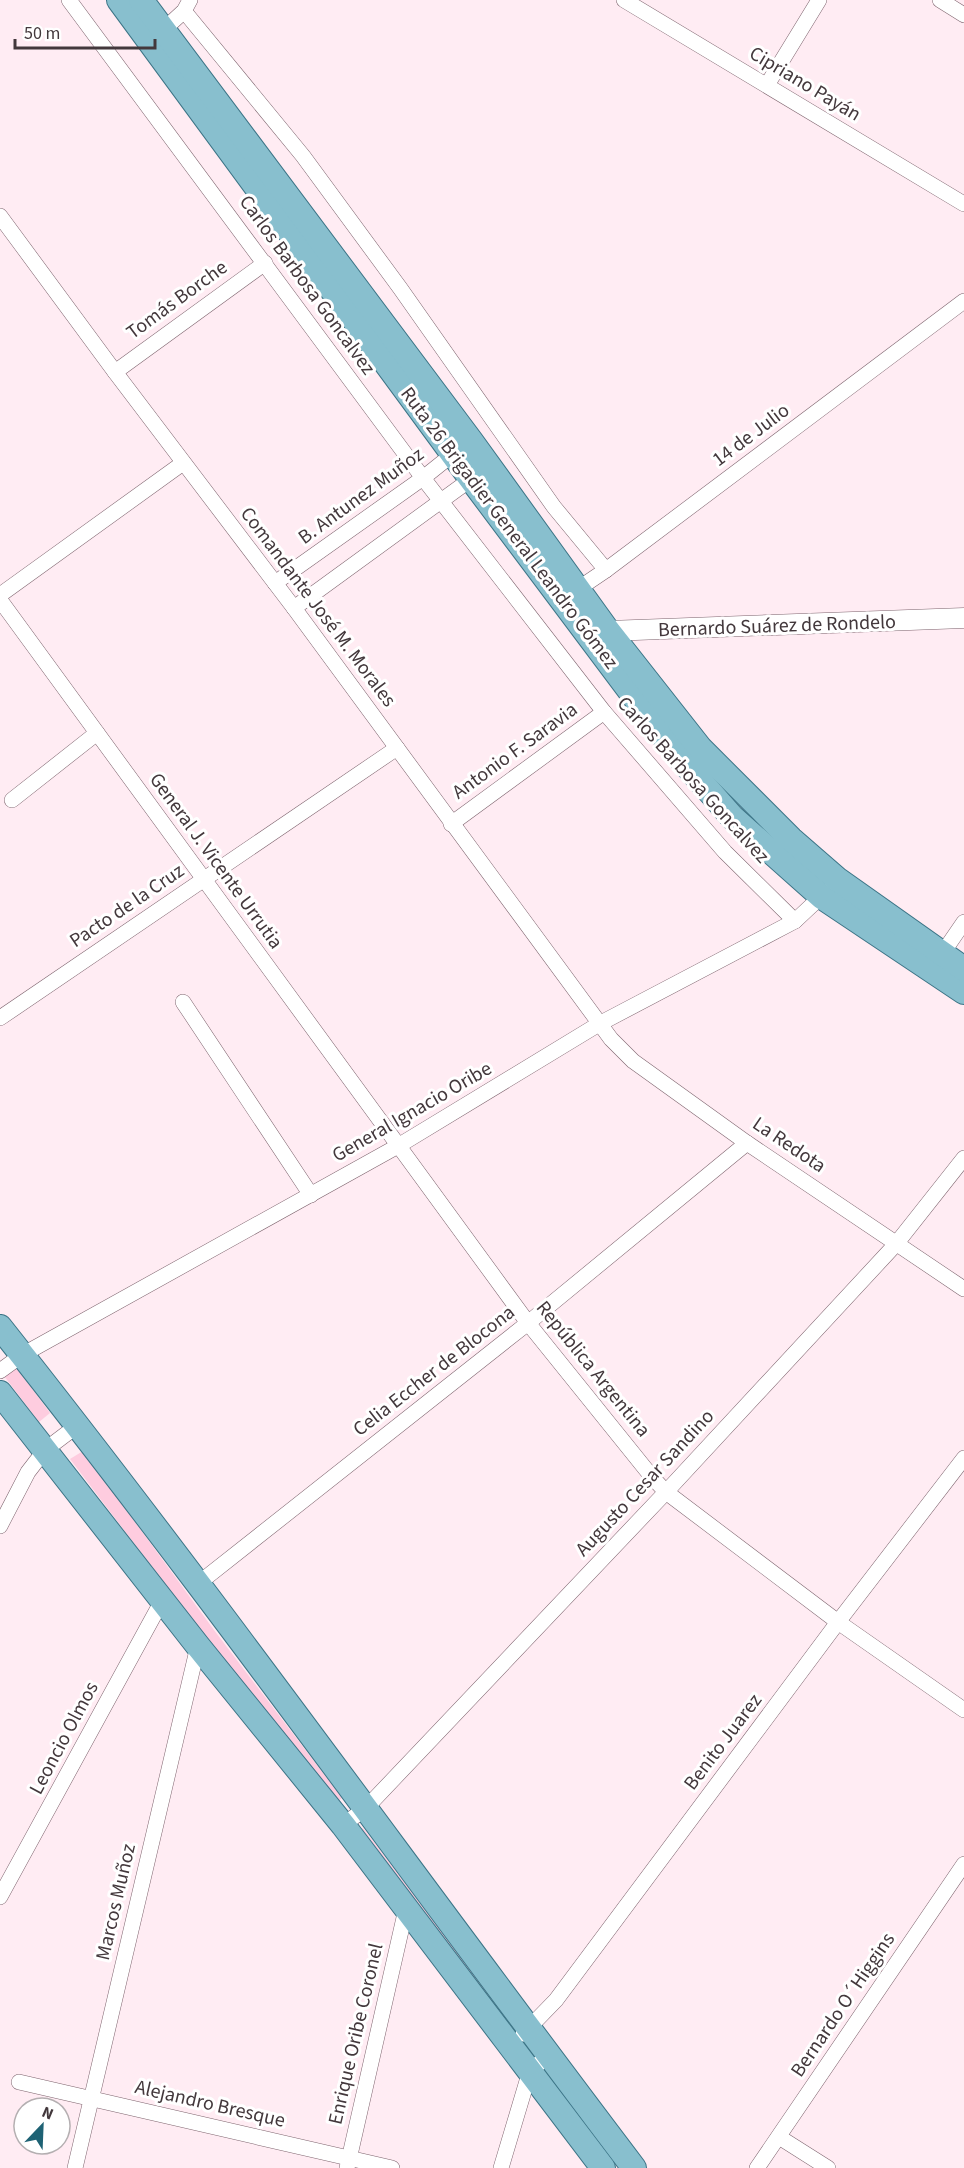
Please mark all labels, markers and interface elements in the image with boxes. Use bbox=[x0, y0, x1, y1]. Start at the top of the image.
scale bar bbox=[15, 12, 154, 50]
text: 50 m bbox=[24, 21, 60, 46]
street label: Cipriano Payán bbox=[744, 40, 866, 128]
street label: Carlos Barbosa Goncalvez bbox=[232, 190, 382, 380]
street label: Tomás Borche bbox=[121, 254, 233, 346]
street label: Ruta 26 Brigadier General Leandro Gómez bbox=[394, 381, 624, 675]
street label: 14 de Julio bbox=[707, 397, 795, 473]
street label: B. Antunez Muñoz bbox=[292, 441, 430, 551]
street label: Comandante José M. Morales bbox=[233, 501, 403, 713]
street label: Bernardo Suárez de Rondelo bbox=[658, 608, 896, 644]
street label: Carlos Barbosa Goncalvez bbox=[610, 690, 776, 870]
street label: Antonio F. Saravia bbox=[447, 696, 583, 806]
street label: General J. Vicente Urrutia bbox=[143, 767, 289, 955]
street label: Pacto de la Cruz bbox=[64, 857, 190, 955]
street label: General Ignacio Oribe bbox=[327, 1055, 497, 1169]
street label: La Redota bbox=[747, 1110, 831, 1180]
street label: República Argentina bbox=[529, 1295, 657, 1443]
street label: Celia Eccher de Blocona bbox=[347, 1299, 521, 1443]
street label: Augusto Cesar Sandino bbox=[569, 1403, 721, 1563]
street label: Leoncio Olmos bbox=[22, 1677, 106, 1799]
street label: Benito Juarez bbox=[677, 1688, 769, 1796]
street label: Marcos Muñoz bbox=[89, 1841, 143, 1963]
street label: Bernardo O´Higgins bbox=[784, 1927, 902, 2083]
street label: Enrique Oribe Coronel bbox=[322, 1941, 390, 2127]
street label: Alejandro Bresque bbox=[132, 2073, 288, 2135]
north arrow bbox=[12, 2096, 72, 2156]
text: N bbox=[38, 2101, 57, 2125]

